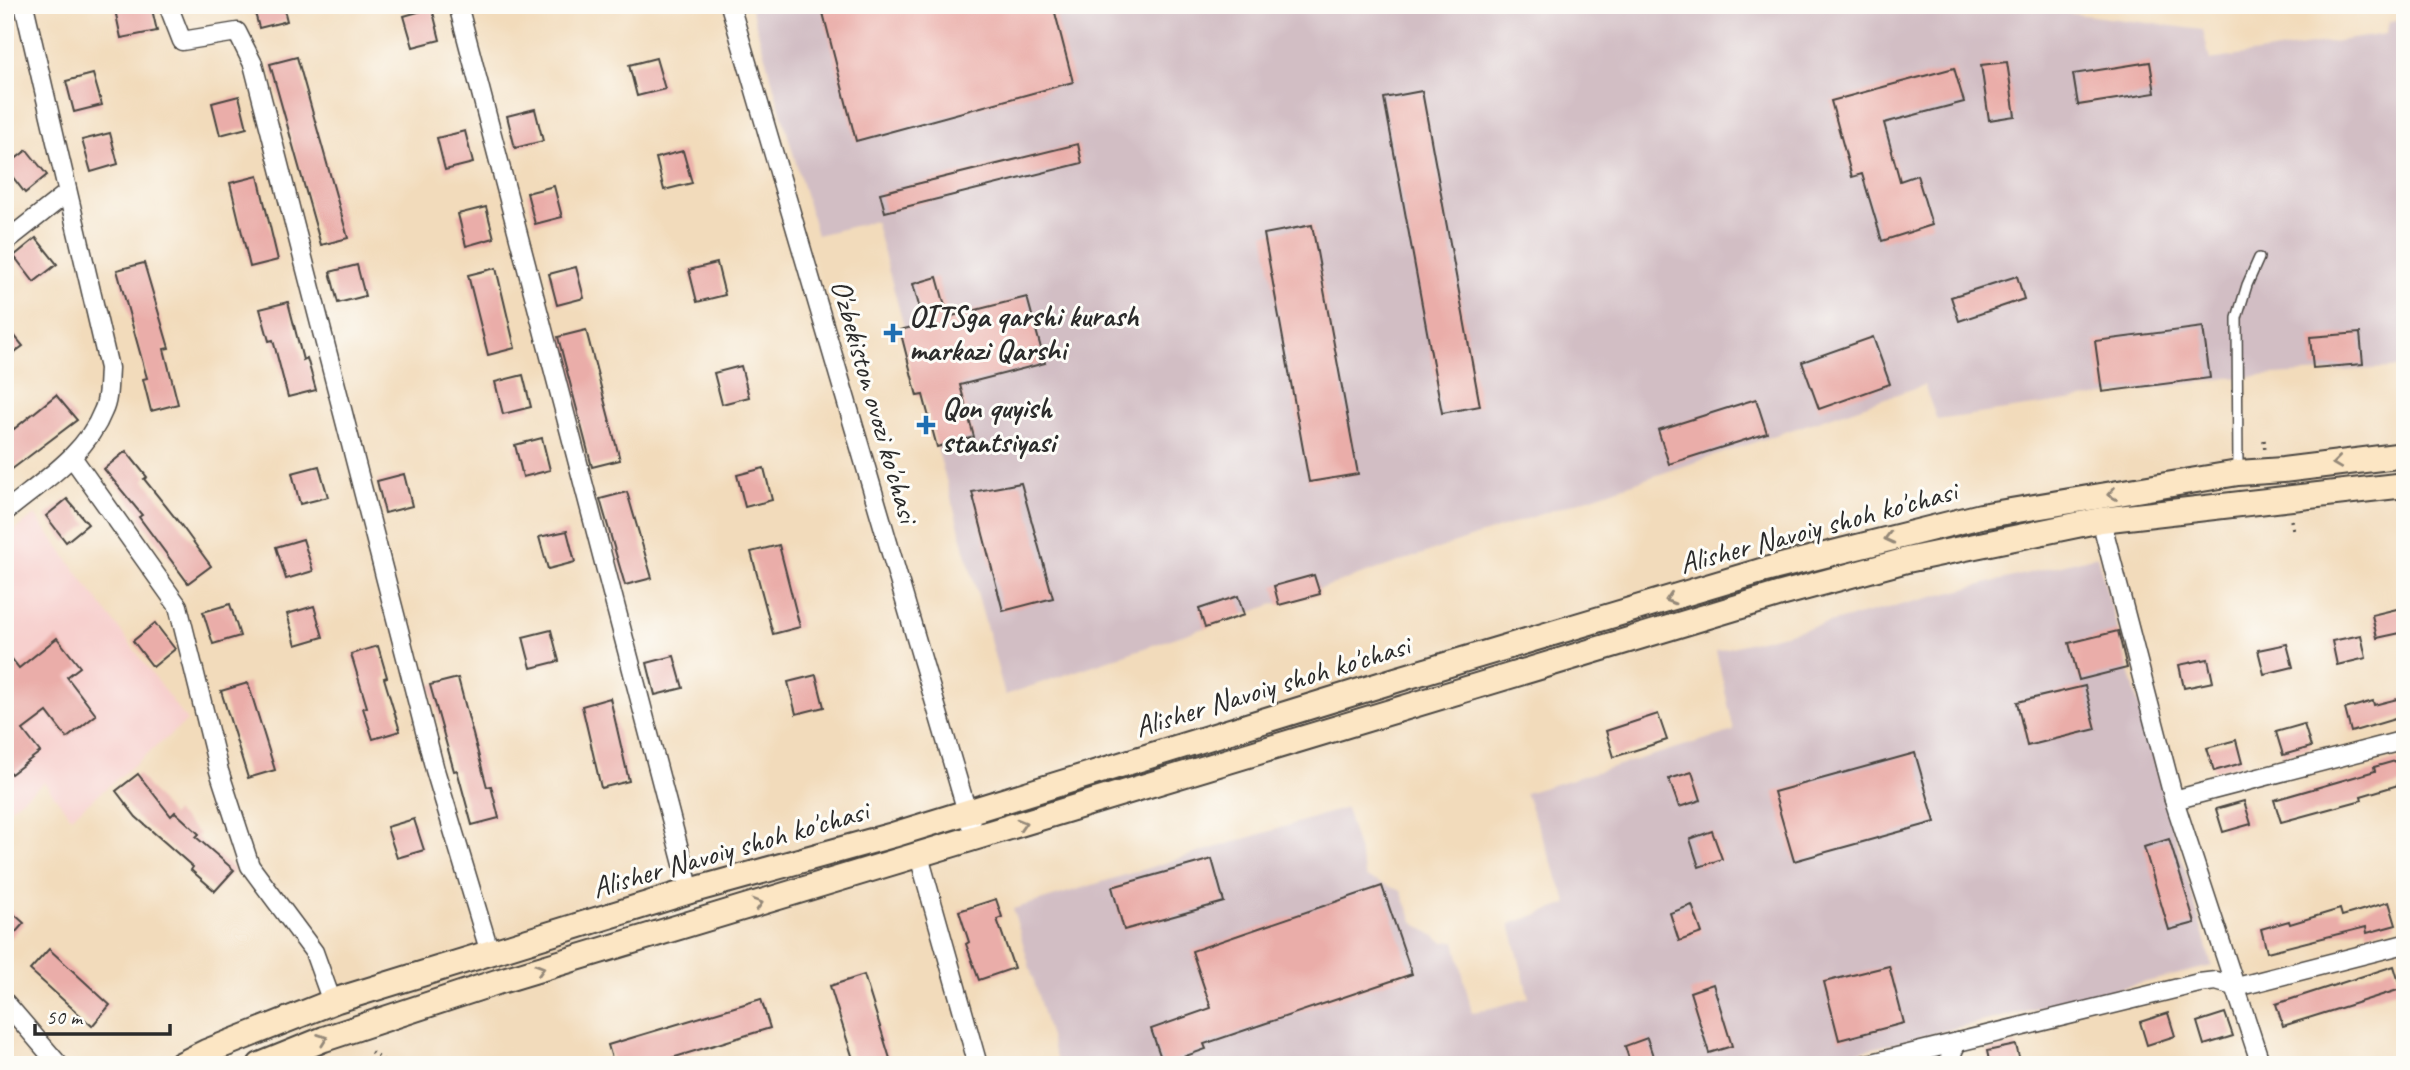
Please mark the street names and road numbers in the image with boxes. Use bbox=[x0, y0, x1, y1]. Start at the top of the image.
street label: O'zbekiston ovozi ko'chasi bbox=[822, 275, 929, 530]
street label: Alisher Navoiy shoh ko'chasi bbox=[1675, 471, 1964, 582]
street label: Alisher Navoiy shoh ko'chasi bbox=[1130, 625, 1417, 746]
street label: Alisher Navoiy shoh ko'chasi bbox=[588, 790, 876, 907]

